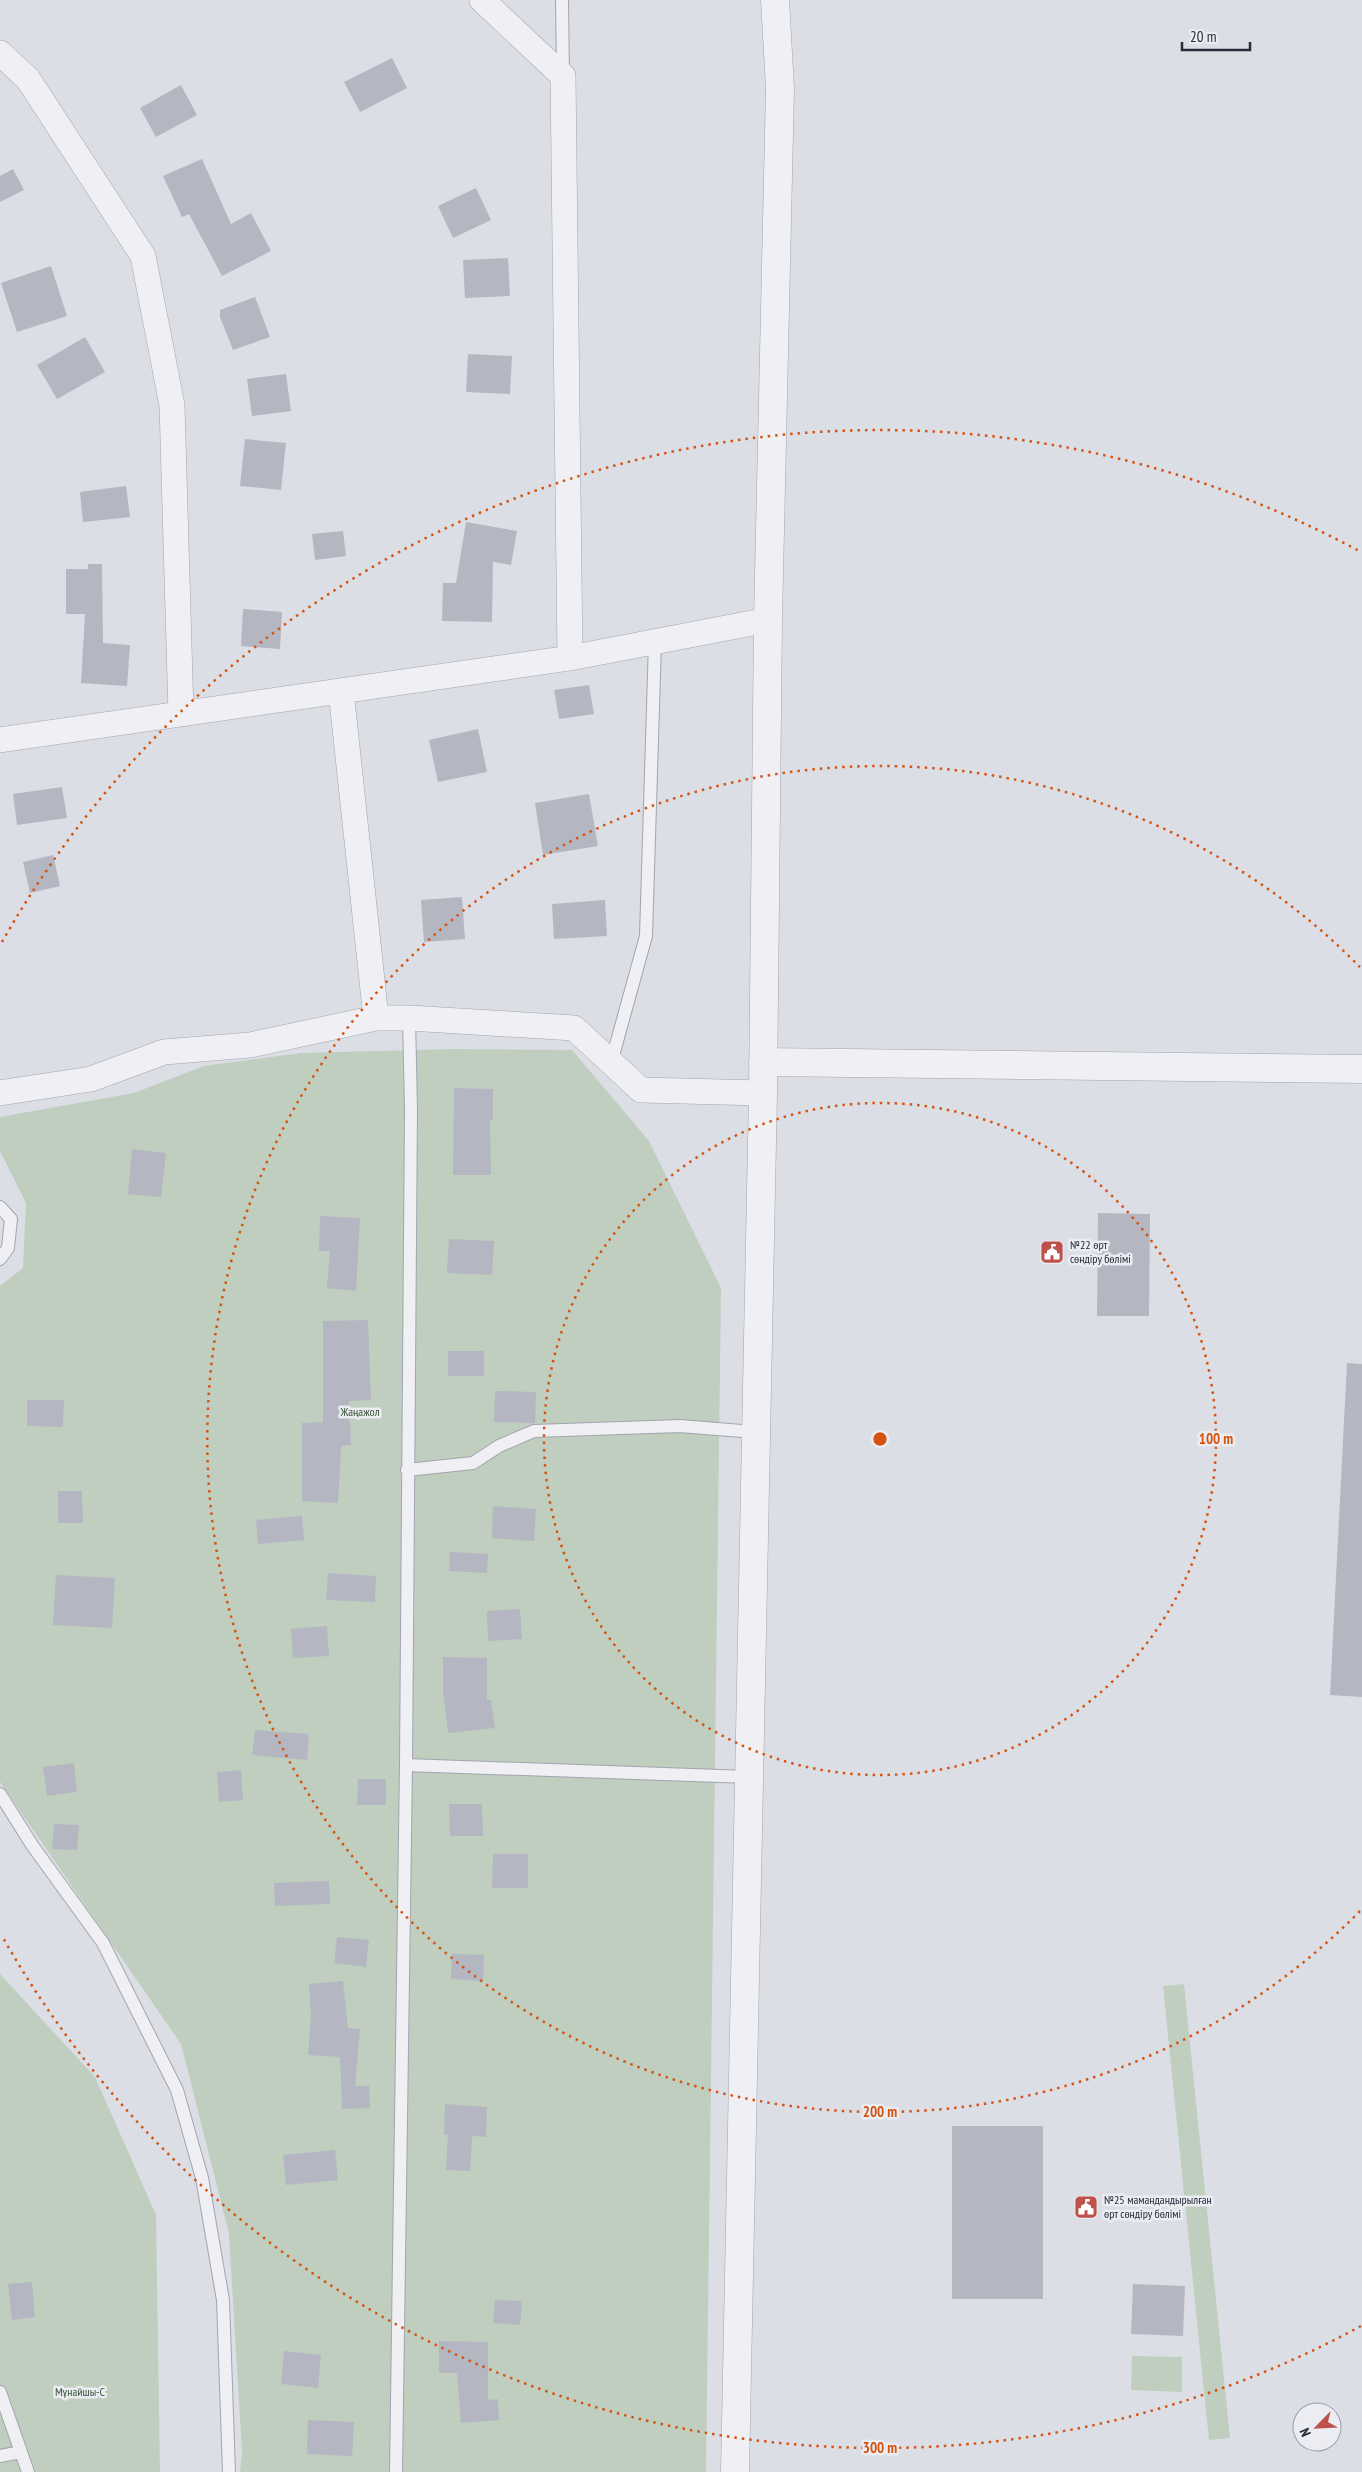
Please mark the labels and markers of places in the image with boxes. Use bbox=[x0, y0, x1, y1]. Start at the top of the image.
place label: №22 өрт сөндіру бөлімі bbox=[1070, 1237, 1131, 1266]
public building icon: №22 өрт сөндіру бөлімі bbox=[1039, 1239, 1065, 1265]
centre of rings bbox=[871, 1430, 889, 1448]
place label: №25 мамандандырылған өрт сөндіру бөлімі bbox=[1104, 2192, 1212, 2221]
public building icon: №25 мамандандырылған өрт сөндіру бөлімі bbox=[1073, 2194, 1099, 2220]

